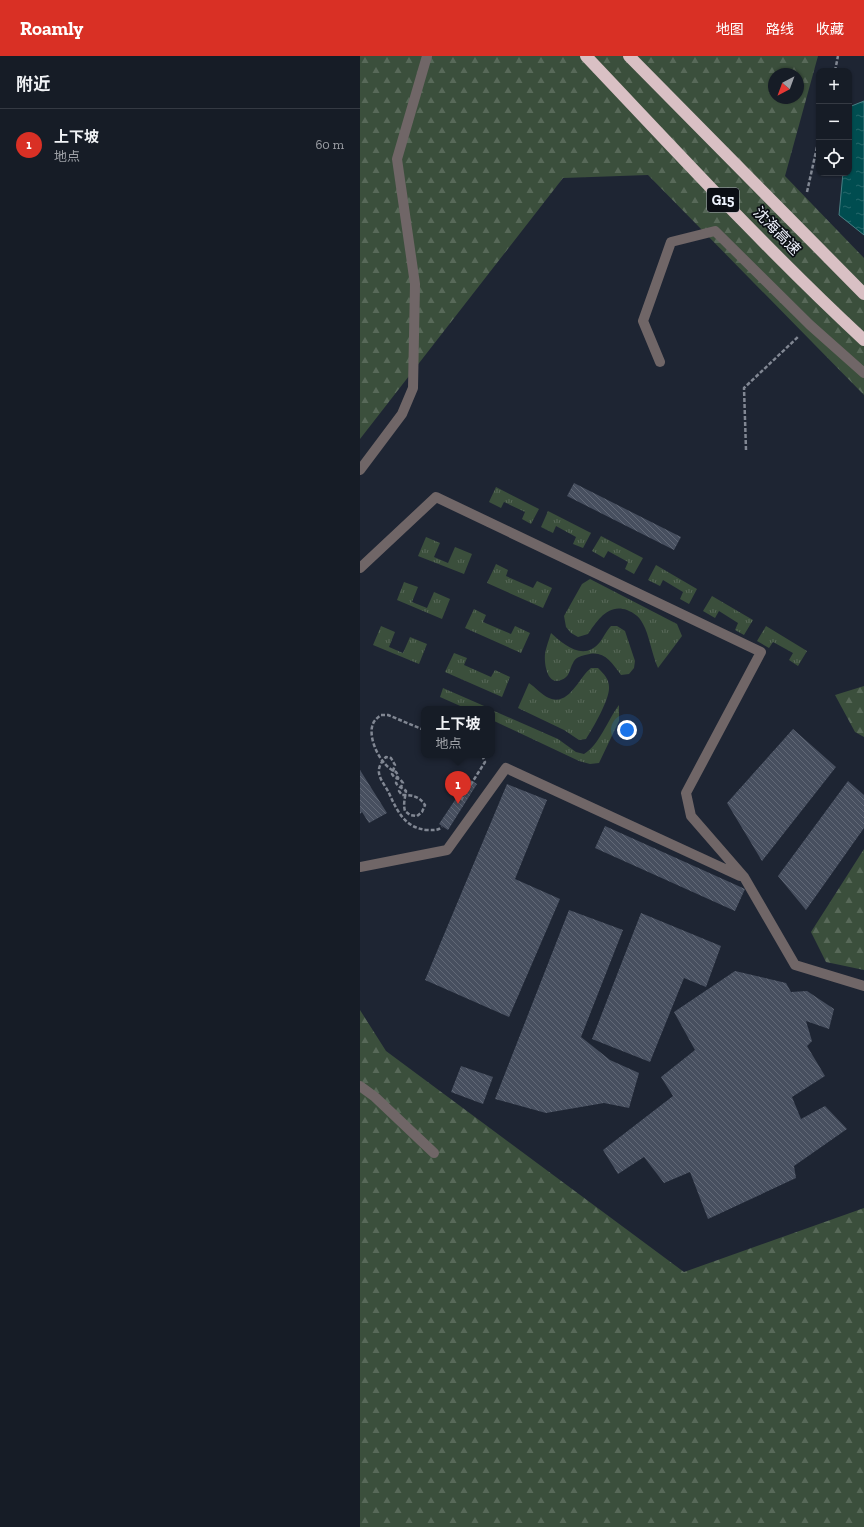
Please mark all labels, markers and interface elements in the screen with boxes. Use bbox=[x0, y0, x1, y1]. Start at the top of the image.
text: Roamly bbox=[20, 17, 83, 40]
text: 地图 bbox=[716, 21, 744, 38]
text: 路线 bbox=[766, 21, 794, 38]
text: 收藏 bbox=[816, 21, 844, 38]
north arrow bbox=[768, 68, 804, 104]
map controls bbox=[816, 68, 852, 176]
button: + bbox=[816, 68, 852, 104]
text: 附近 bbox=[16, 74, 50, 94]
button: − bbox=[816, 104, 852, 140]
text: 上下坡 bbox=[54, 128, 99, 146]
text: 1 bbox=[26, 137, 32, 152]
text: 60 m bbox=[315, 137, 344, 152]
button: locate bbox=[816, 140, 852, 176]
text: 地点 bbox=[54, 149, 80, 164]
road number: G15 bbox=[707, 188, 739, 212]
street label: 沈海高速 bbox=[750, 203, 804, 259]
popup bbox=[421, 706, 495, 758]
text: 上下坡 bbox=[435, 715, 481, 733]
your location bbox=[617, 720, 637, 740]
text: 地点 bbox=[435, 736, 462, 751]
pin: 1 bbox=[445, 771, 471, 804]

